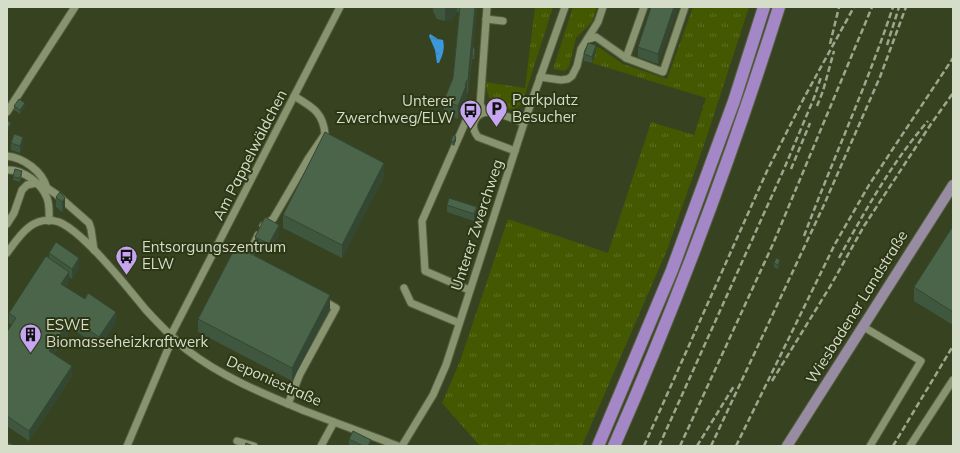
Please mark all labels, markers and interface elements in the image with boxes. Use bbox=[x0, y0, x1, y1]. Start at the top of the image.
street label: Am Pappelwäldchen bbox=[208, 86, 291, 223]
place label: Parkplatz Besucher bbox=[512, 90, 578, 126]
place label: Unterer Zwerchweg/ELW bbox=[336, 91, 455, 127]
parking icon: Parkplatz Besucher bbox=[484, 96, 510, 129]
bus stop icon: Unterer Zwerchweg/ELW bbox=[457, 97, 483, 130]
street label: Unterer Zwerchweg bbox=[446, 157, 507, 293]
street label: Wiesbadener Landstraße bbox=[802, 227, 912, 387]
place label: Entsorgungszentrum ELW bbox=[142, 237, 286, 273]
bus stop icon: Entsorgungszentrum ELW bbox=[114, 243, 140, 276]
place label: ESWE Biomasseheizkraftwerk bbox=[46, 315, 209, 351]
building icon: ESWE Biomasseheizkraftwerk bbox=[18, 321, 44, 354]
street label: Deponiestraße bbox=[224, 351, 325, 410]

